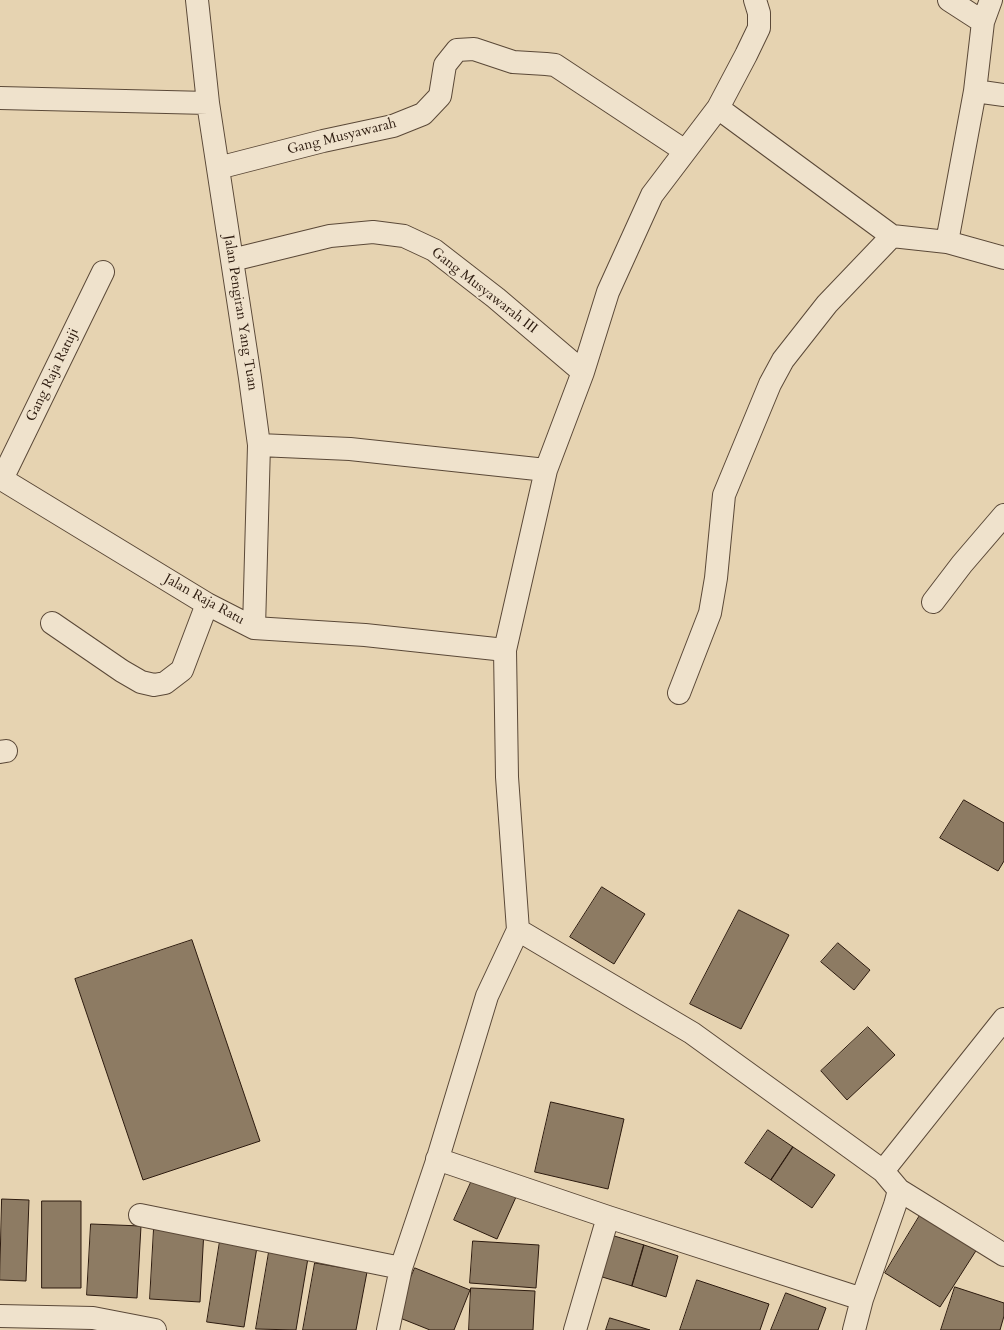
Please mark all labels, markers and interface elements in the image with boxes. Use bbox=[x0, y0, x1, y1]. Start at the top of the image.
street label: Gang Musyawarah bbox=[286, 115, 398, 159]
street label: Jalan Pengiran Yang Tuan bbox=[219, 234, 261, 392]
street label: Gang Musyawarah III bbox=[428, 244, 540, 338]
street label: Gang Raja Ratuji bbox=[23, 326, 83, 424]
street label: Jalan Raja Ratu bbox=[161, 571, 247, 629]

